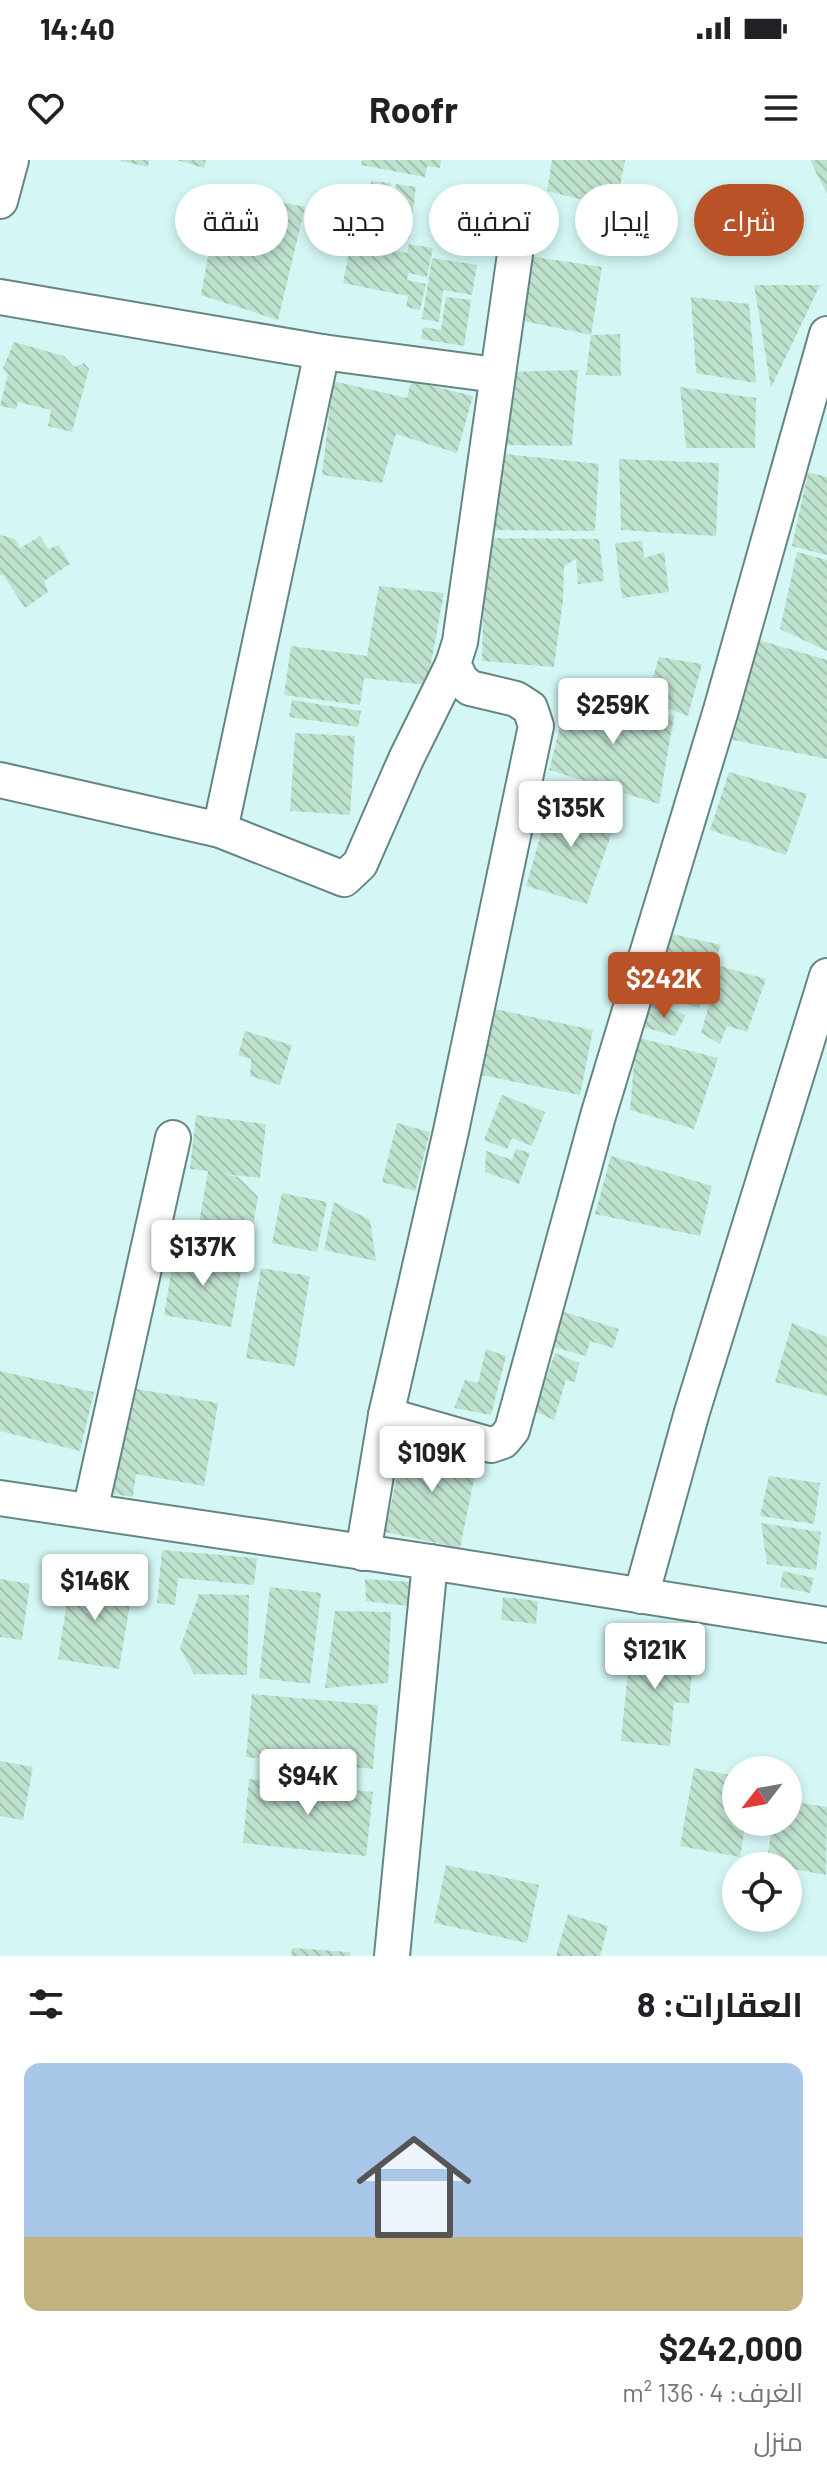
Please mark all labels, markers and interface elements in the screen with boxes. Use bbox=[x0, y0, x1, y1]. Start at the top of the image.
text: 14:40 bbox=[40, 10, 115, 46]
icon: heart bbox=[24, 86, 68, 130]
icon: menu bbox=[759, 86, 803, 130]
text: Roofr bbox=[369, 87, 458, 130]
chip: شقة bbox=[175, 184, 288, 256]
chip: جديد bbox=[304, 184, 413, 256]
chip: تصفية bbox=[429, 184, 559, 256]
chip: إيجار bbox=[575, 184, 678, 256]
chip: شراء bbox=[694, 184, 804, 256]
pin: $259K bbox=[557, 678, 669, 746]
text: $259K bbox=[576, 688, 650, 719]
pin: $135K bbox=[515, 781, 627, 849]
text: $135K bbox=[537, 791, 605, 822]
pin: $242K bbox=[608, 952, 720, 1020]
text: $242K bbox=[626, 962, 702, 993]
pin: $137K bbox=[147, 1220, 259, 1288]
text: $137K bbox=[169, 1230, 237, 1261]
pin: $109K bbox=[376, 1426, 488, 1494]
text: $109K bbox=[398, 1436, 466, 1467]
pin: $146K bbox=[39, 1554, 151, 1622]
text: $146K bbox=[60, 1564, 130, 1595]
pin: $121K bbox=[599, 1623, 711, 1691]
text: $121K bbox=[623, 1633, 687, 1664]
pin: $94K bbox=[261, 1749, 355, 1817]
north arrow bbox=[722, 1756, 802, 1836]
map controls bbox=[722, 1756, 802, 1932]
text: $94K bbox=[278, 1759, 338, 1790]
button: locate bbox=[722, 1852, 802, 1932]
icon: filters bbox=[24, 1982, 68, 2026]
text: العقارات: 8 bbox=[637, 1983, 803, 2024]
icon: home bbox=[342, 2115, 486, 2259]
text: $242,000 bbox=[659, 2327, 803, 2368]
text: الغرف: 4 · 136 m² bbox=[622, 2376, 803, 2407]
text: منزل bbox=[754, 2425, 803, 2456]

